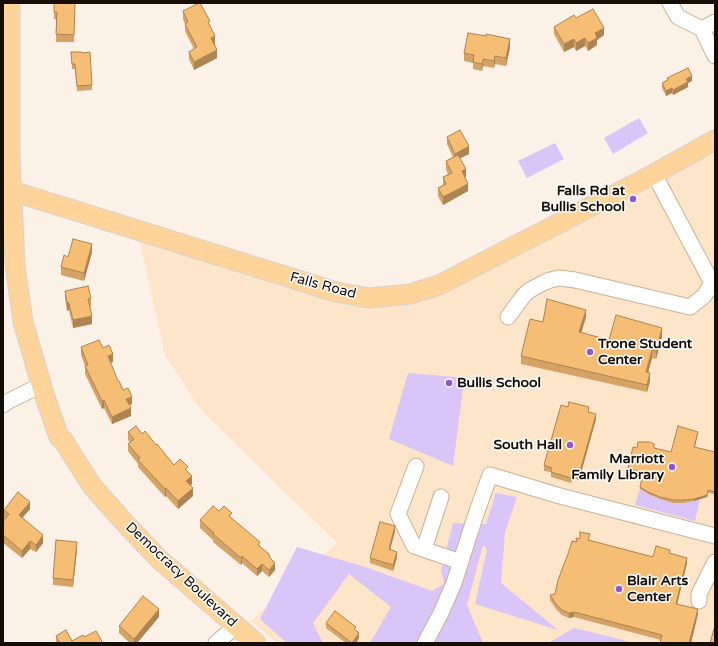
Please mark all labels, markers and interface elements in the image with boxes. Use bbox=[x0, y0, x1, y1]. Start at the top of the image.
place label: Falls Rd at Bullis School bbox=[541, 183, 625, 216]
marker: Falls Rd at Bullis School bbox=[628, 194, 638, 204]
street label: Falls Road bbox=[288, 269, 358, 303]
place label: Trone Student Center bbox=[598, 336, 692, 368]
marker: Trone Student Center bbox=[585, 347, 595, 357]
place label: Bullis School bbox=[457, 375, 541, 391]
marker: Bullis School bbox=[444, 378, 454, 388]
place label: South Hall bbox=[493, 437, 562, 453]
marker: South Hall bbox=[565, 440, 575, 450]
place label: Marriott Family Library bbox=[571, 451, 664, 484]
marker: Marriott Family Library bbox=[667, 462, 677, 472]
street label: Democracy Boulevard bbox=[122, 519, 240, 631]
place label: Blair Arts Center bbox=[627, 573, 688, 606]
marker: Blair Arts Center bbox=[614, 584, 624, 594]

